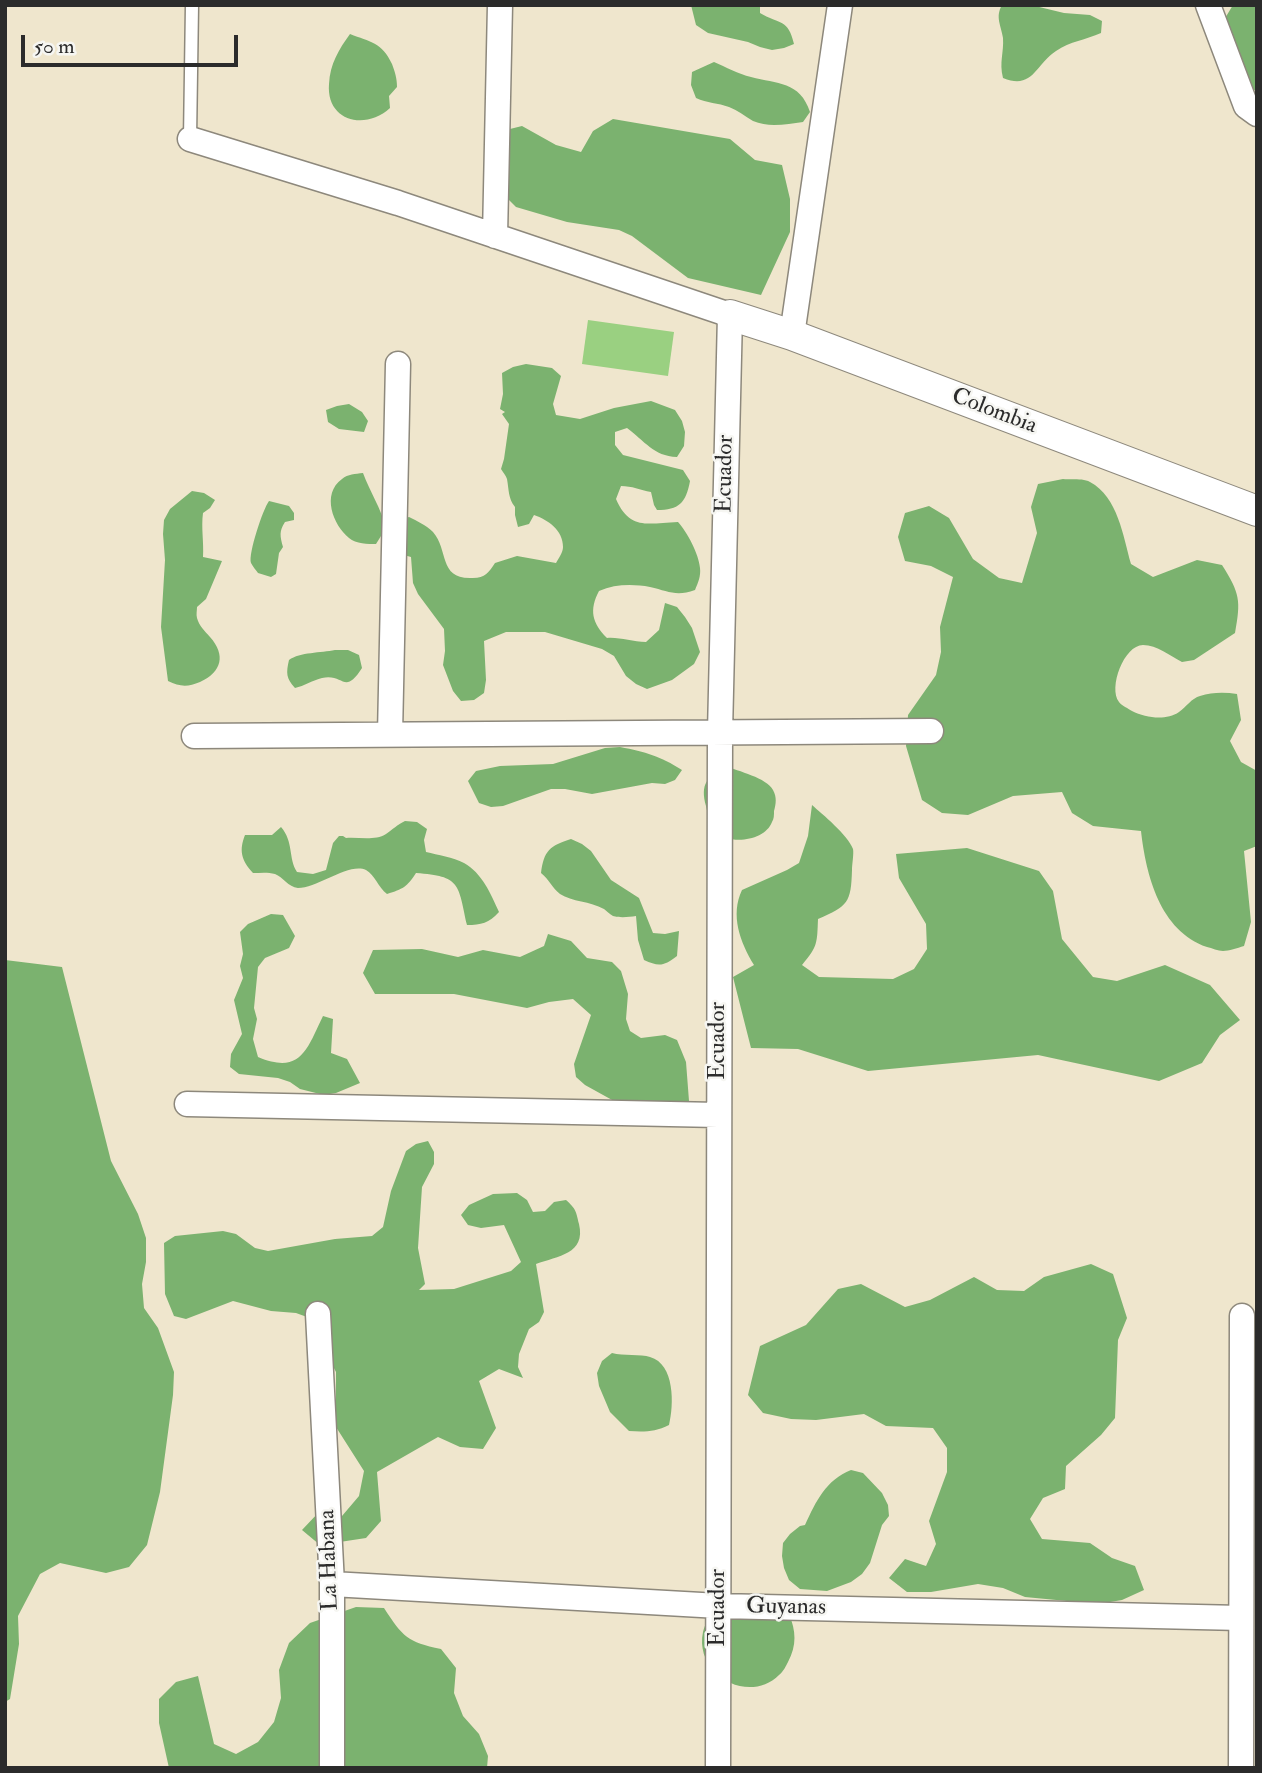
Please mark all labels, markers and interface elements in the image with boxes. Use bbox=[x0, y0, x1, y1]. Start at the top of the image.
scale bar bbox=[24, 21, 242, 65]
text: 50 m bbox=[34, 33, 75, 60]
street label: Colombia bbox=[947, 383, 1041, 441]
street label: Ecuador bbox=[712, 435, 740, 513]
street label: Ecuador bbox=[705, 1002, 733, 1080]
street label: La Habana bbox=[314, 1509, 346, 1611]
street label: Ecuador bbox=[705, 1569, 733, 1647]
street label: Guyanas bbox=[746, 1594, 826, 1622]

